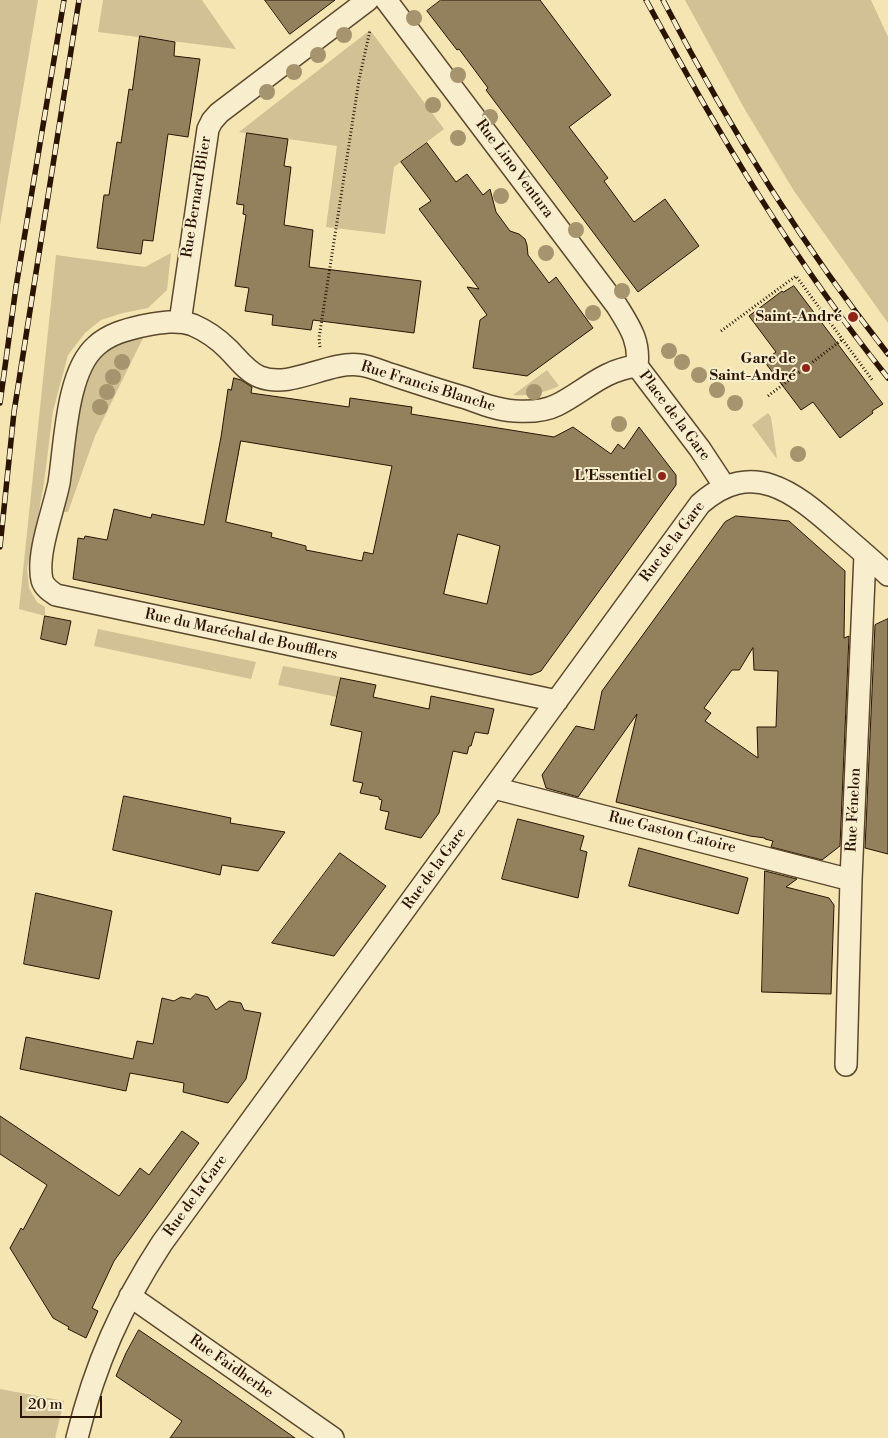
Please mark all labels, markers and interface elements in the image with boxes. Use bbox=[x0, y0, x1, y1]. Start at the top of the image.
street label: Rue Lino Ventura bbox=[471, 116, 557, 222]
street label: Rue Bernard Blier bbox=[178, 135, 216, 259]
place label: Saint-André bbox=[755, 308, 842, 326]
marker: Saint-André bbox=[846, 310, 860, 324]
place label: Gare de Saint-André bbox=[709, 350, 796, 385]
street label: Rue Francis Blanche bbox=[358, 358, 498, 416]
marker: Gare de Saint-André bbox=[800, 362, 812, 374]
street label: Place de la Gare bbox=[634, 368, 714, 464]
place label: L'Essentiel bbox=[574, 467, 652, 485]
marker: L'Essentiel bbox=[656, 470, 668, 482]
street label: Rue de la Gare bbox=[637, 498, 709, 586]
street label: Rue du Maréchal de Boufflers bbox=[143, 606, 339, 664]
street label: Rue Fénelon bbox=[843, 767, 865, 853]
street label: Rue Gaston Catoire bbox=[606, 808, 738, 858]
street label: Rue de la Gare bbox=[399, 825, 471, 913]
street label: Rue de la Gare bbox=[160, 1152, 232, 1240]
street label: Rue Faidherbe bbox=[185, 1331, 277, 1403]
scale bar bbox=[22, 1386, 105, 1418]
text: 20 m bbox=[28, 1395, 63, 1414]

